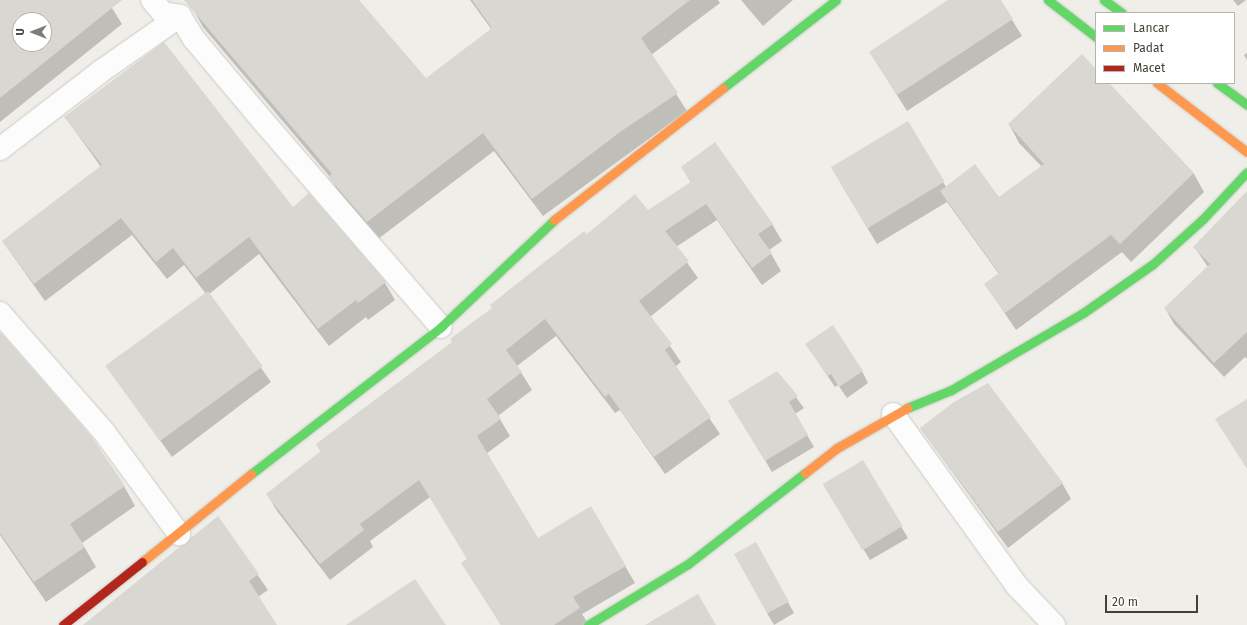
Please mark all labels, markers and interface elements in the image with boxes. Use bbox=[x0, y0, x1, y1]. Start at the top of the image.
north arrow bbox=[12, 12, 52, 52]
legend bbox=[1095, 12, 1235, 84]
text: Lancar bbox=[1133, 21, 1169, 35]
text: U bbox=[14, 28, 27, 36]
text: Padat bbox=[1133, 41, 1164, 55]
text: Macet bbox=[1133, 61, 1165, 75]
scale bar bbox=[1107, 587, 1200, 613]
text: 20 m bbox=[1112, 595, 1138, 609]

